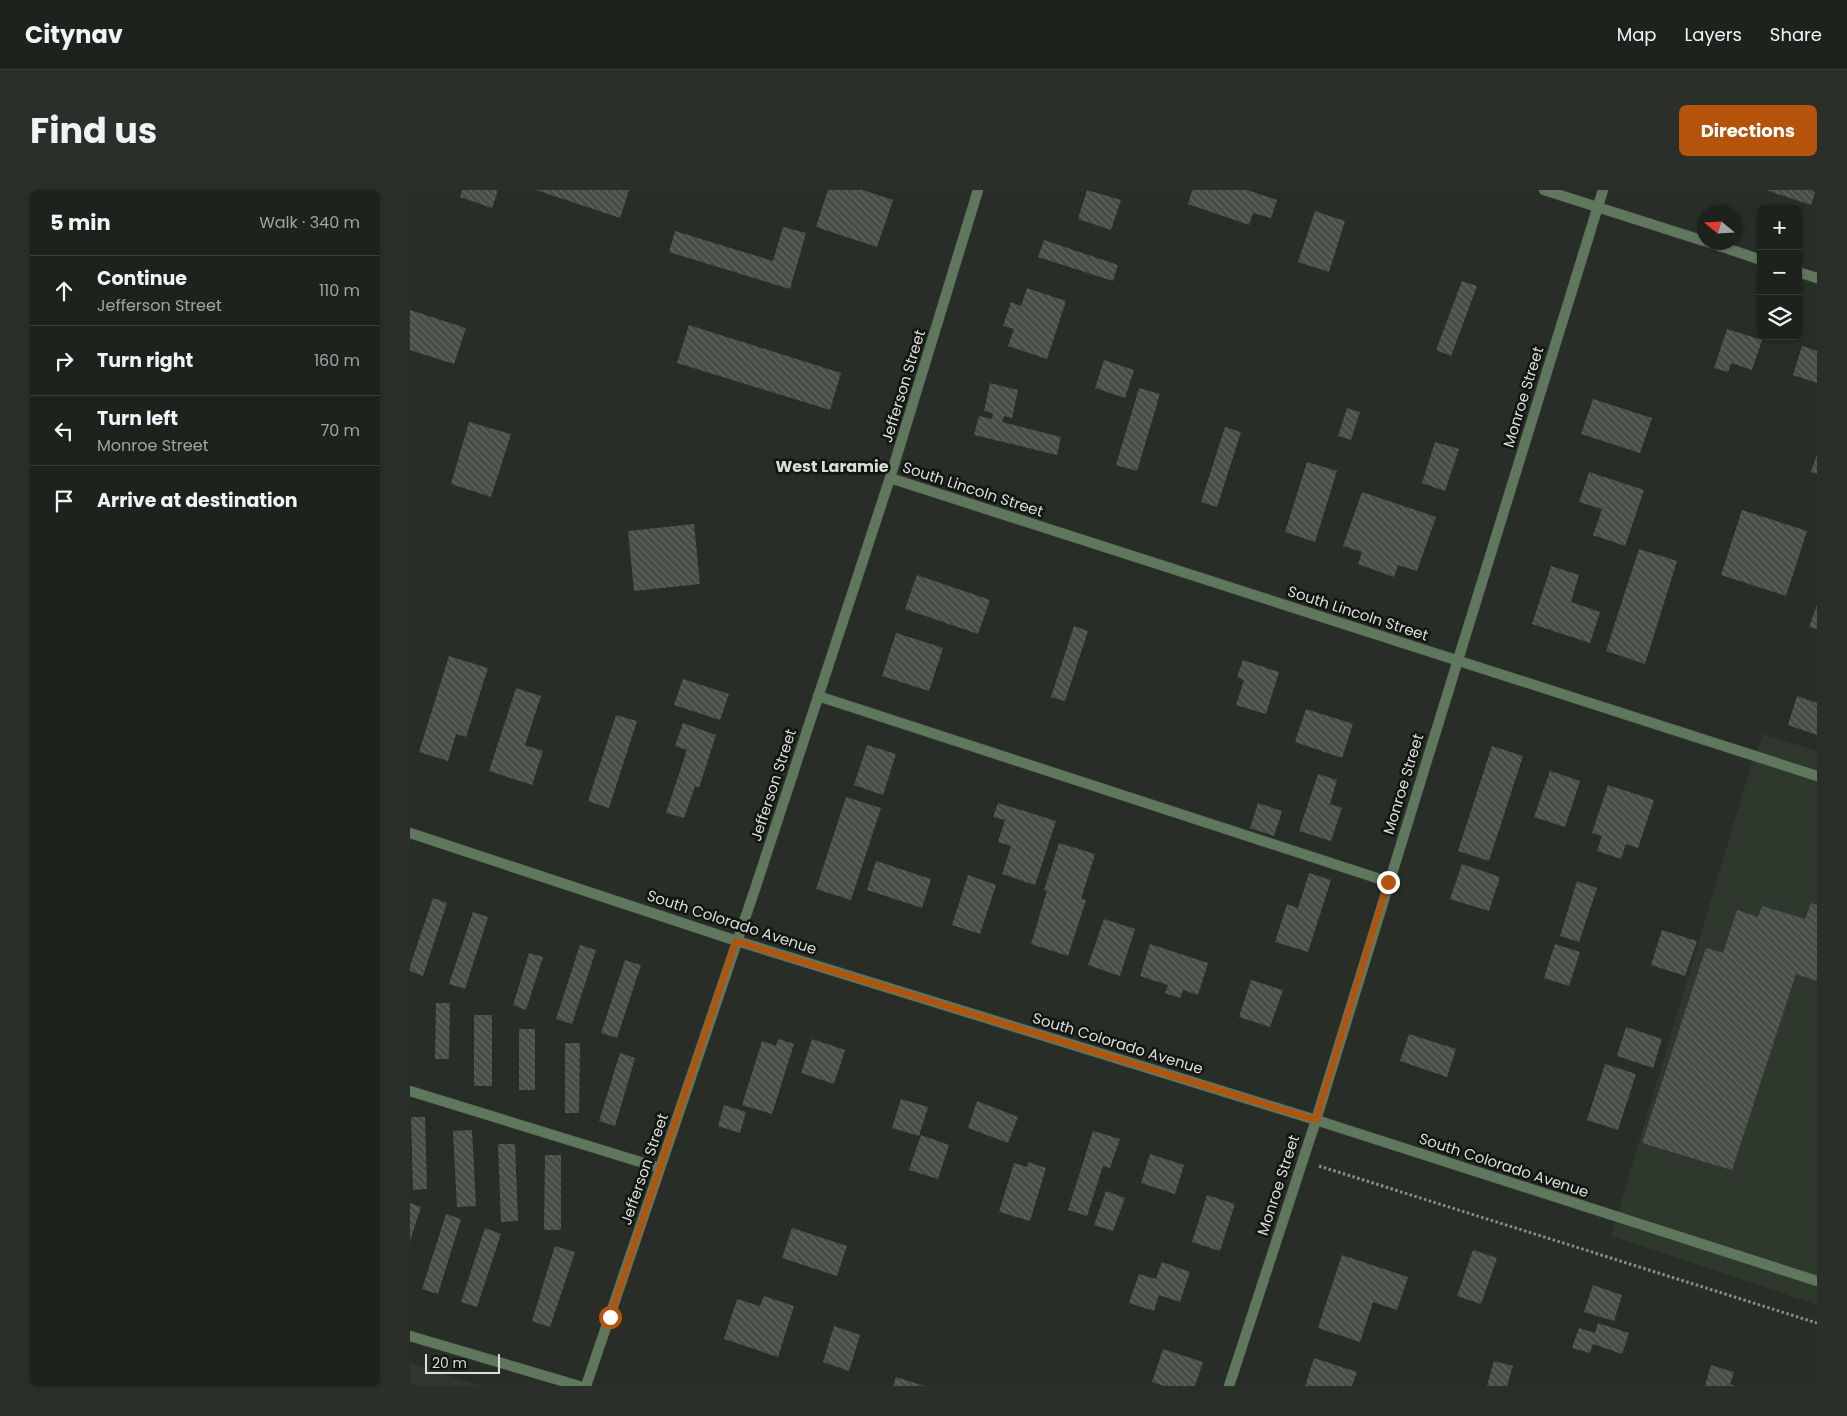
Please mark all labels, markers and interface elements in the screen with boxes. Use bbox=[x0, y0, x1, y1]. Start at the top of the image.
text: Citynav bbox=[25, 18, 123, 51]
text: Map bbox=[1617, 22, 1657, 47]
text: Layers bbox=[1685, 22, 1742, 47]
text: Share bbox=[1770, 22, 1822, 47]
button: Directions bbox=[1679, 105, 1817, 156]
text: Find us bbox=[30, 106, 157, 155]
north arrow bbox=[1697, 205, 1742, 250]
map controls bbox=[1757, 205, 1802, 340]
button: + bbox=[1757, 205, 1802, 250]
text: 5 min bbox=[50, 208, 111, 237]
text: Walk · 340 m bbox=[259, 211, 360, 234]
button: − bbox=[1757, 250, 1802, 295]
text: Continue bbox=[97, 265, 187, 292]
icon: ahead bbox=[50, 277, 78, 305]
text: 110 m bbox=[319, 279, 360, 302]
text: Jefferson Street bbox=[97, 294, 222, 317]
button: layers bbox=[1757, 295, 1802, 340]
street label: Jefferson Street bbox=[876, 327, 930, 445]
street label: Monroe Street bbox=[1498, 344, 1548, 450]
icon: right bbox=[50, 347, 78, 375]
text: Turn right bbox=[97, 347, 193, 374]
text: 160 m bbox=[314, 349, 360, 372]
text: Turn left bbox=[97, 405, 178, 432]
icon: left bbox=[50, 417, 78, 445]
text: 70 m bbox=[320, 419, 360, 442]
text: Monroe Street bbox=[97, 434, 209, 457]
district label: West Laramie bbox=[775, 455, 889, 478]
street label: South Lincoln Street bbox=[900, 456, 1046, 522]
icon: arrive bbox=[50, 487, 78, 515]
text: Arrive at destination bbox=[97, 487, 298, 514]
street label: South Lincoln Street bbox=[1285, 580, 1431, 646]
street label: Jefferson Street bbox=[745, 726, 801, 844]
street label: Monroe Street bbox=[1378, 731, 1428, 837]
route end bbox=[1377, 871, 1400, 894]
street label: South Colorado Avenue bbox=[644, 885, 820, 959]
street label: South Colorado Avenue bbox=[1030, 1007, 1206, 1079]
street label: Jefferson Street bbox=[615, 1110, 673, 1228]
street label: South Colorado Avenue bbox=[1416, 1128, 1592, 1202]
street label: Monroe Street bbox=[1252, 1132, 1304, 1238]
route start bbox=[599, 1306, 622, 1329]
scale bar bbox=[425, 1351, 500, 1374]
text: 20 m bbox=[432, 1353, 467, 1373]

